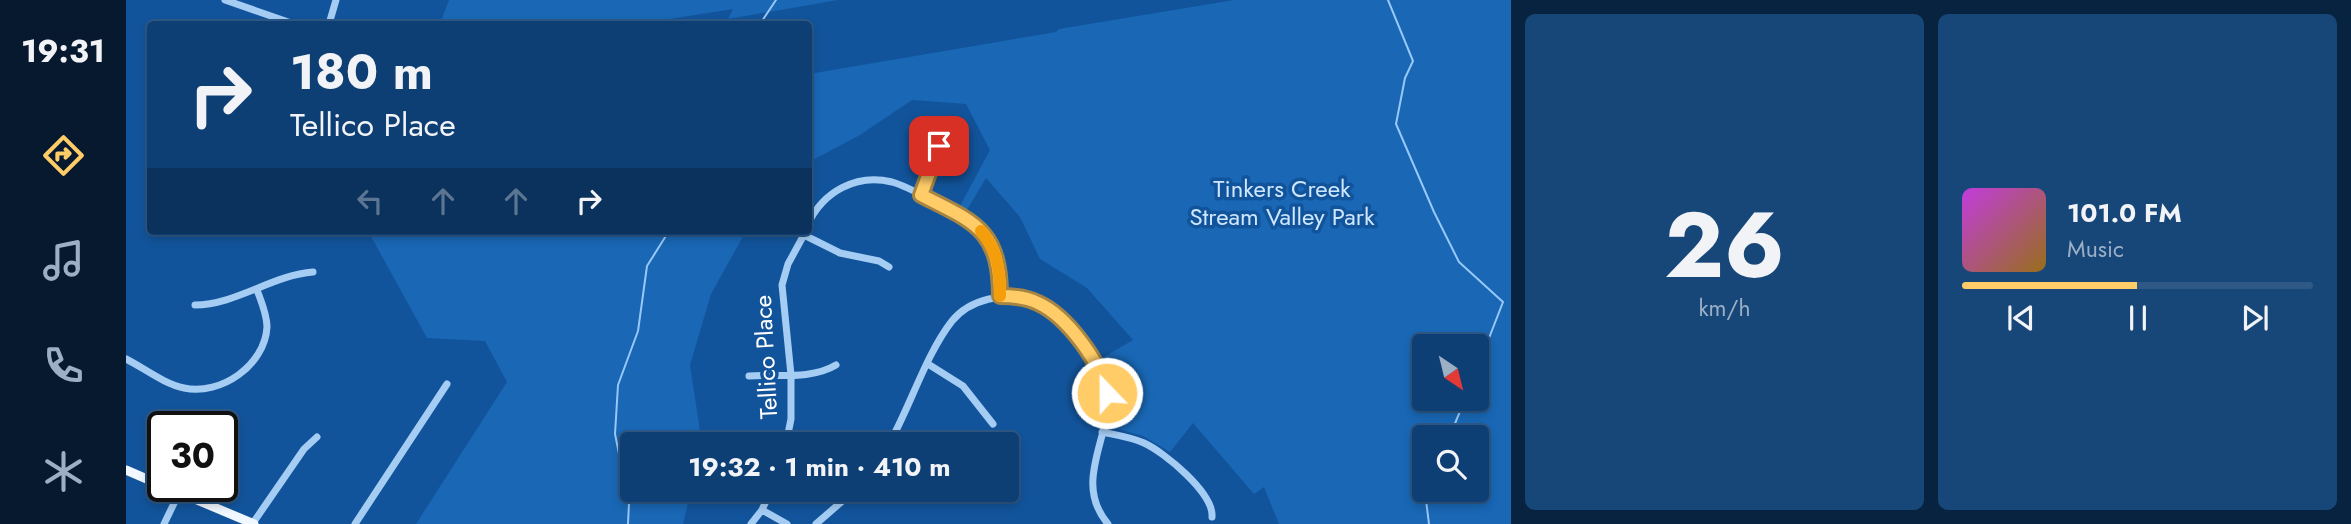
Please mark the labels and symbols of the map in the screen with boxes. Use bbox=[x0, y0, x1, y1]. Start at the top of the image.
pin bbox=[909, 116, 969, 176]
park label: Tinkers Creek Stream Valley Park bbox=[1189, 171, 1375, 234]
street label: Tellico Place bbox=[745, 294, 786, 420]
north arrow bbox=[1412, 334, 1489, 411]
position arrow bbox=[1070, 356, 1144, 430]
speed limit sign: 30 bbox=[147, 411, 238, 502]

